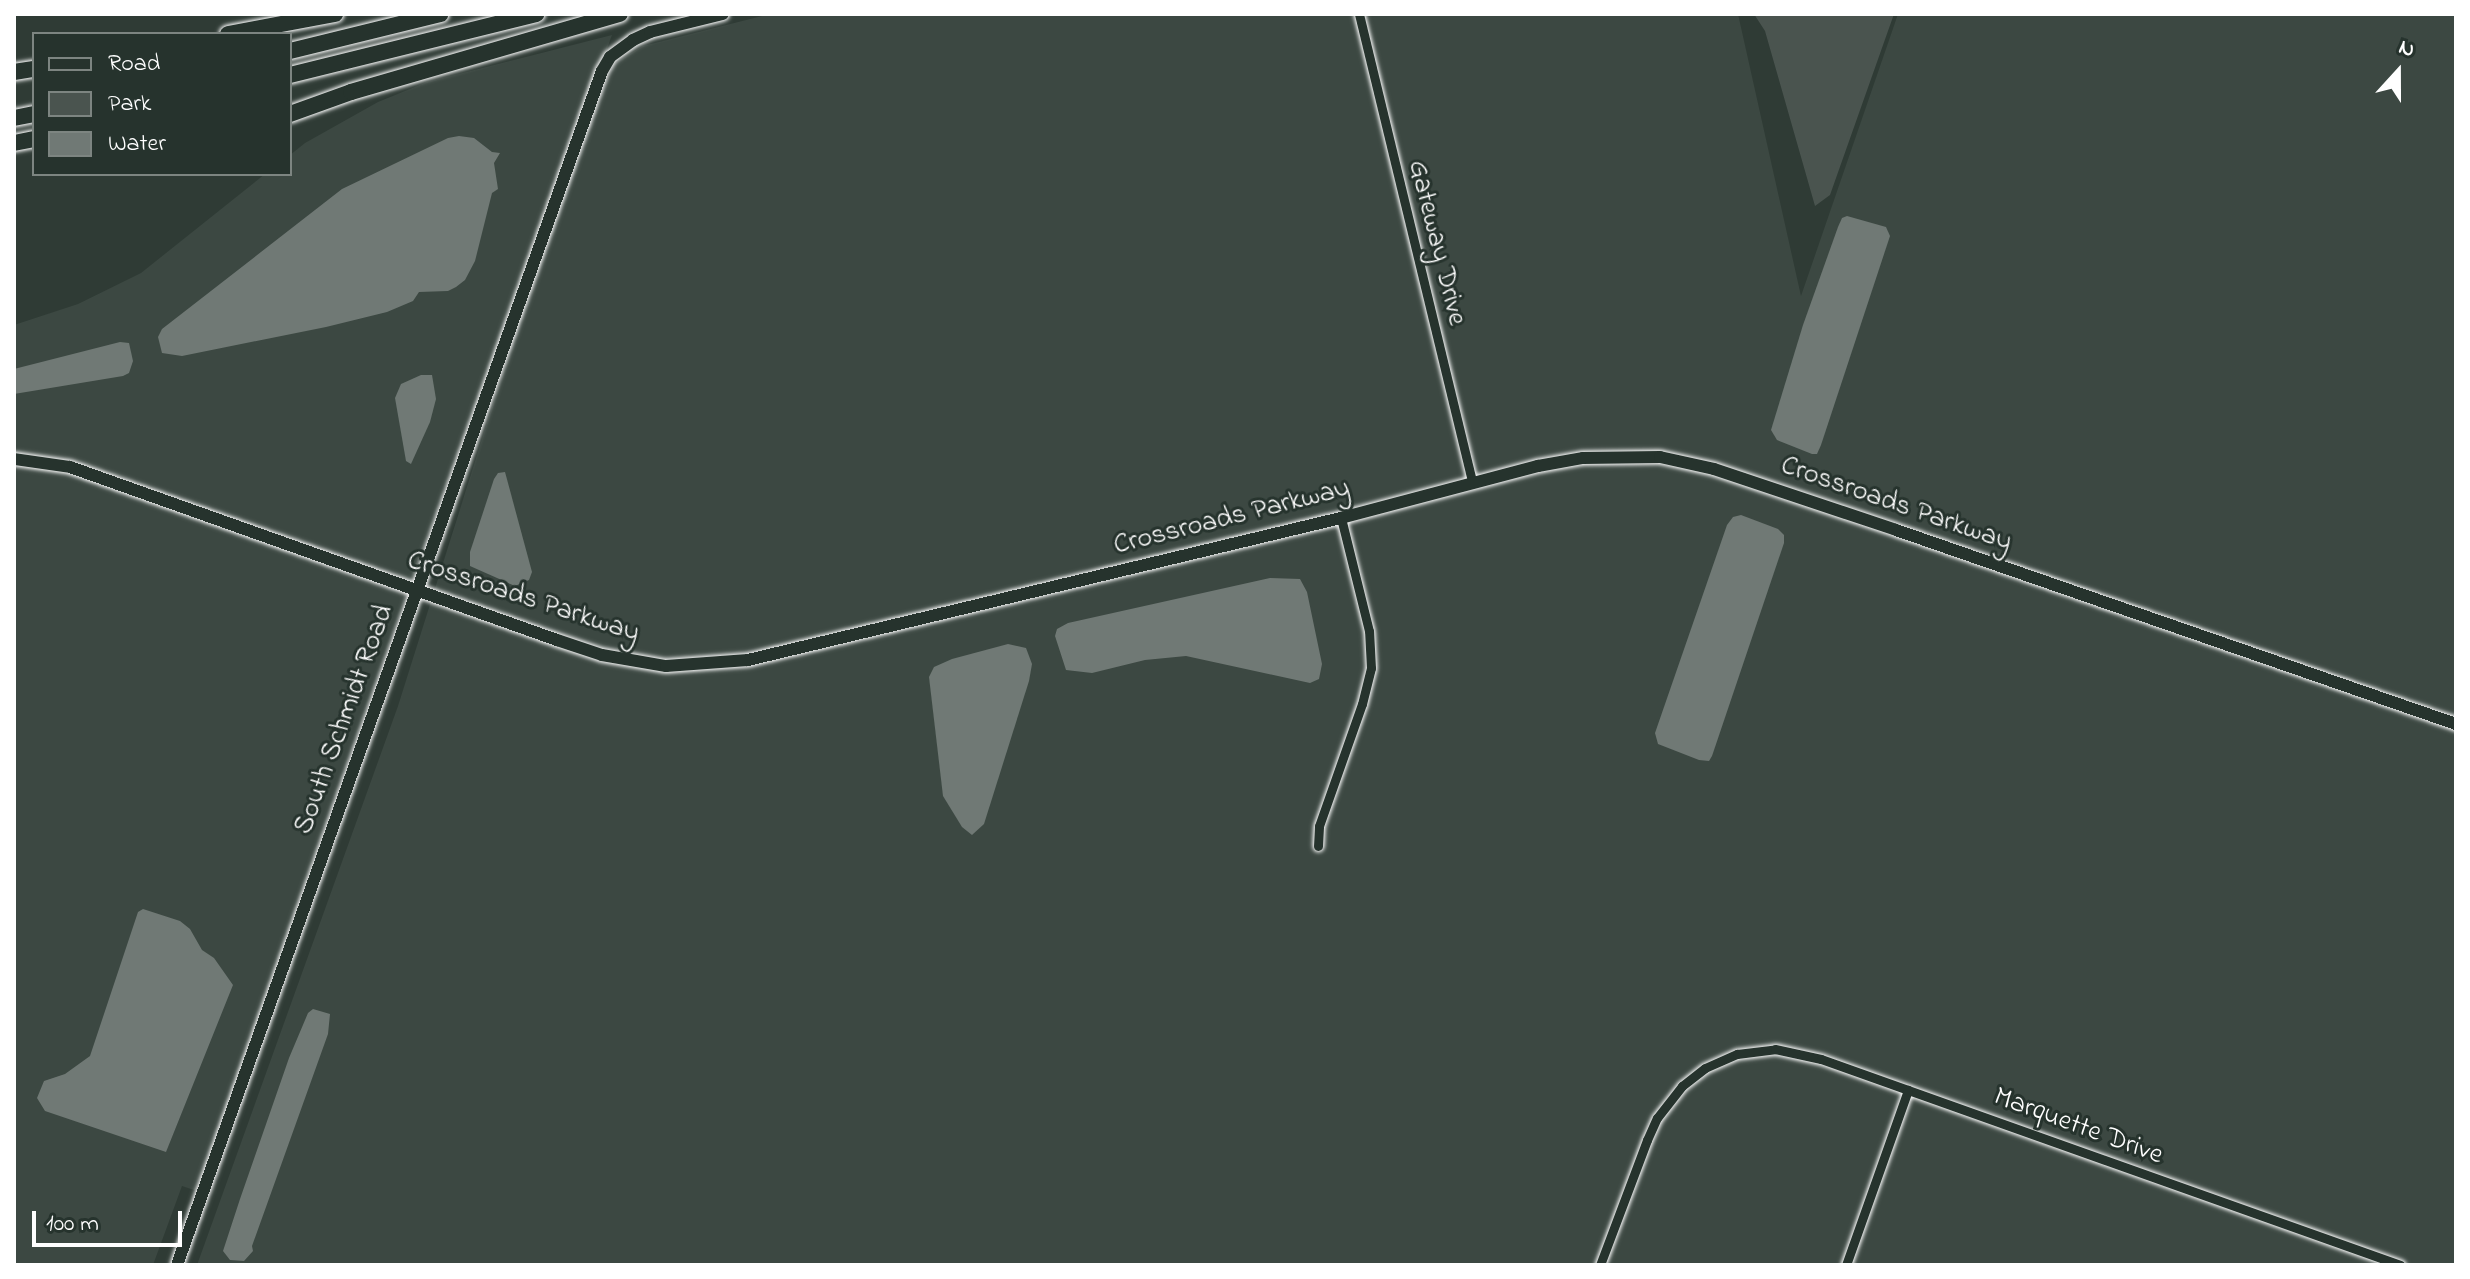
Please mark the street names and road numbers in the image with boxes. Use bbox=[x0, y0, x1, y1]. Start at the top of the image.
street label: Gateway Drive bbox=[1399, 157, 1473, 329]
street label: Crossroads Parkway bbox=[1776, 450, 2016, 560]
street label: Crossroads Parkway bbox=[1110, 472, 1354, 564]
street label: Crossroads Parkway bbox=[403, 545, 643, 651]
street label: South Schmidt Road bbox=[288, 601, 402, 839]
street label: Marquette Drive bbox=[1989, 1081, 2167, 1173]

